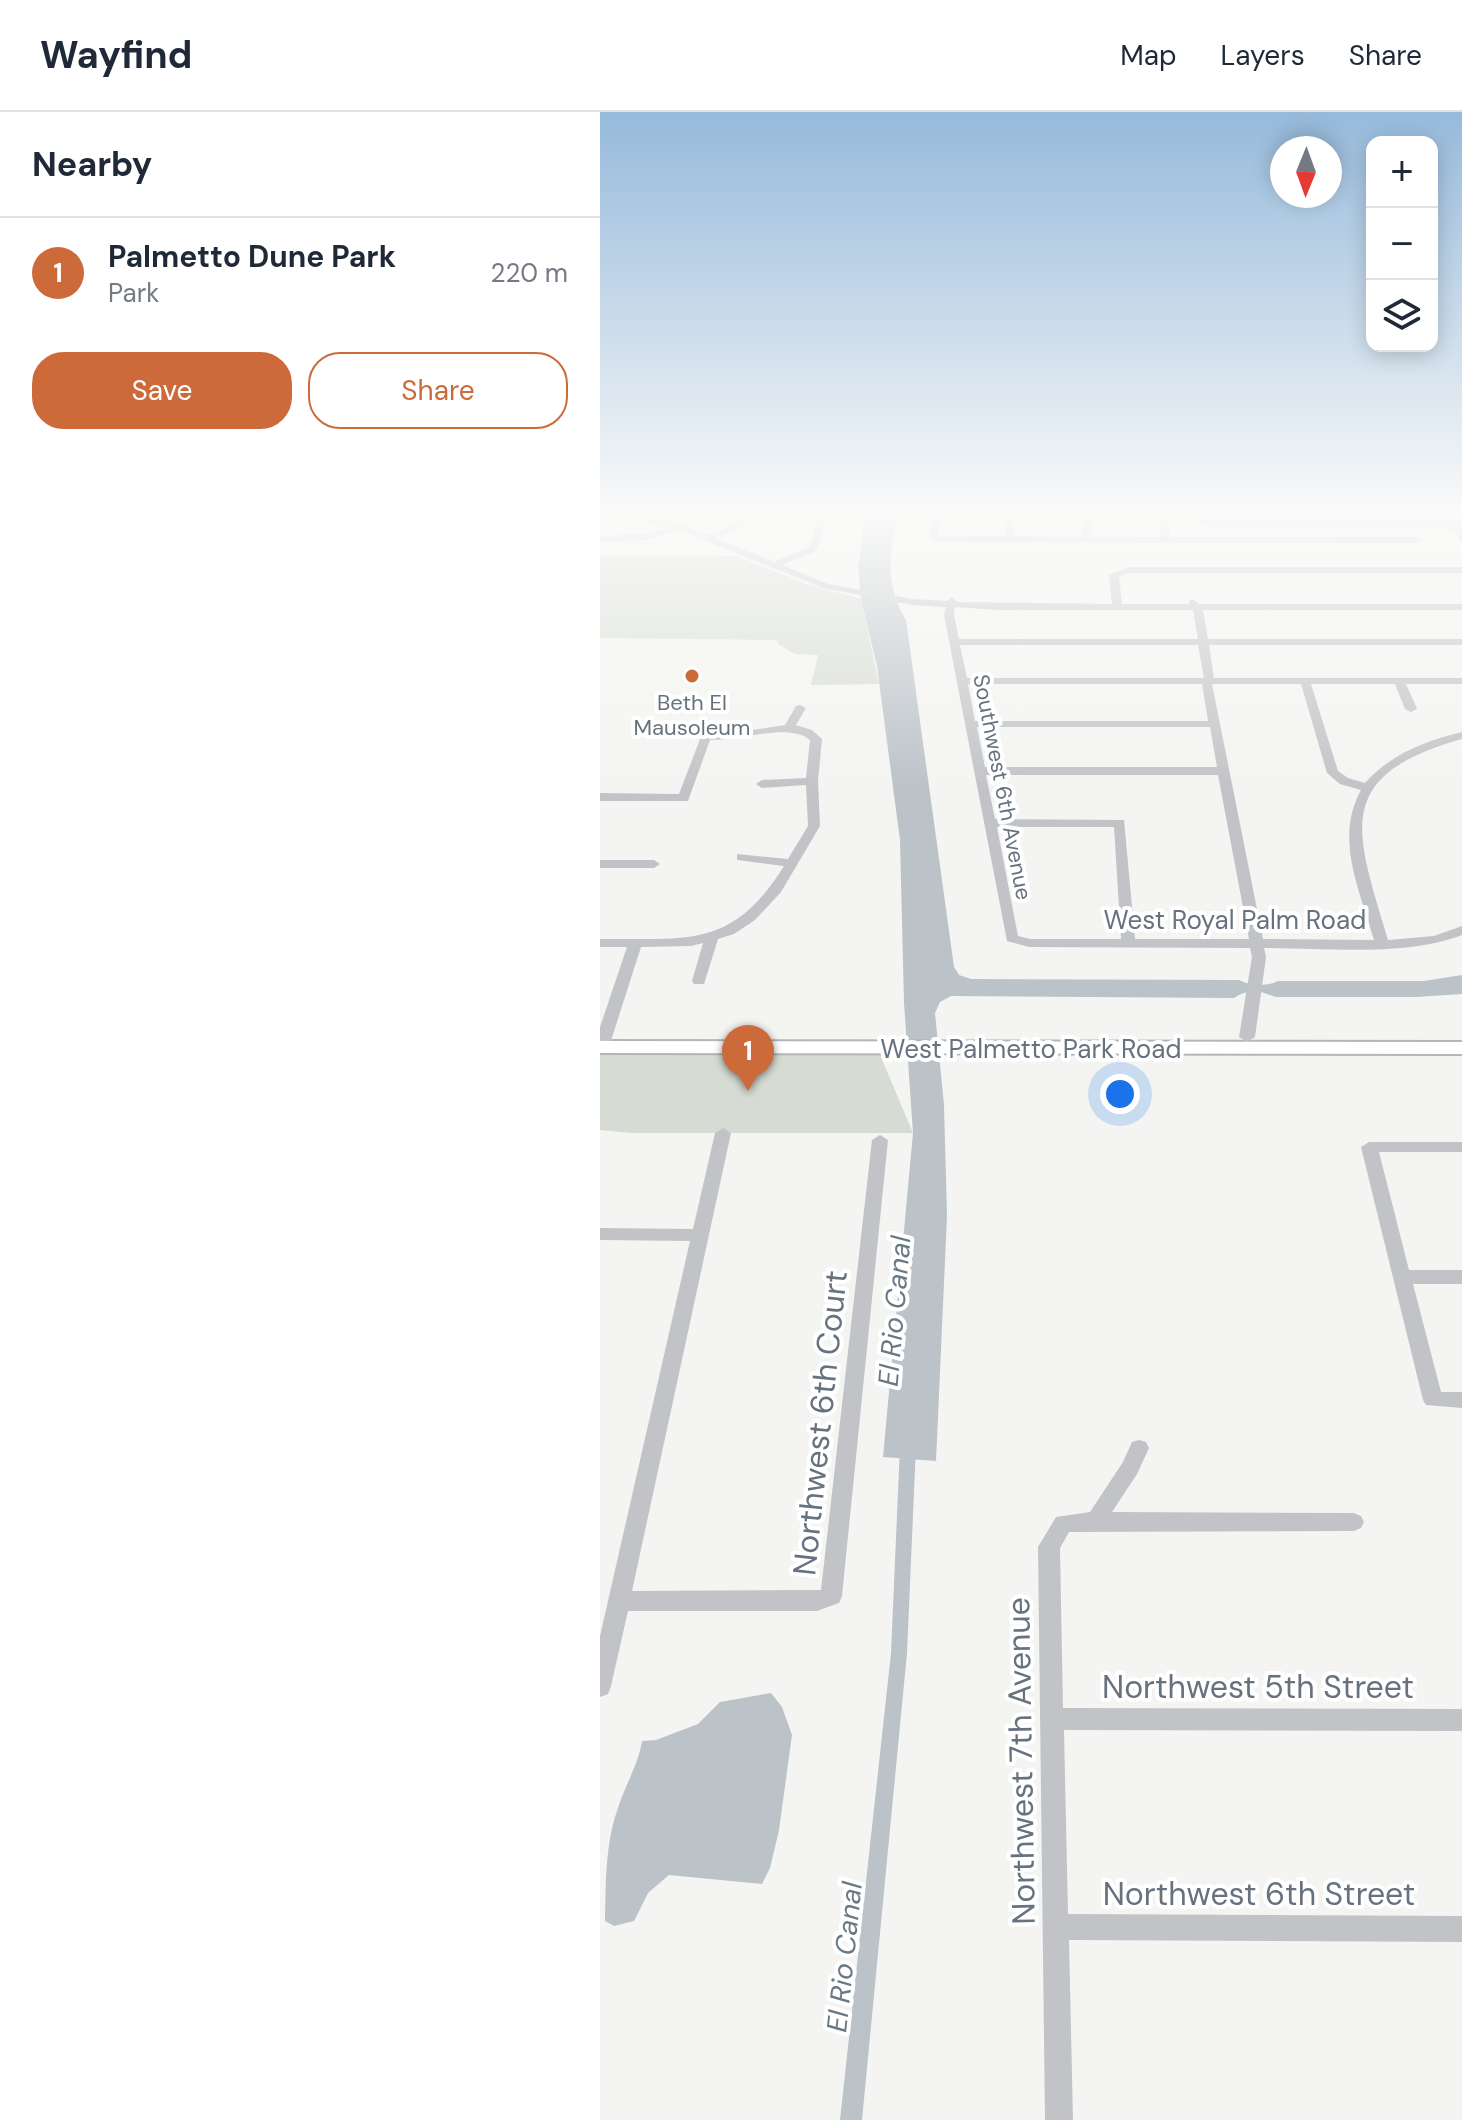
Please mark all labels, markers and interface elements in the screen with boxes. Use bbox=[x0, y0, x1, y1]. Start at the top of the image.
text: Wayfind bbox=[40, 30, 193, 80]
text: Map bbox=[1120, 37, 1177, 74]
text: Layers bbox=[1221, 37, 1305, 74]
text: Share bbox=[1349, 37, 1422, 74]
north arrow bbox=[1270, 136, 1342, 208]
map controls bbox=[1366, 136, 1438, 352]
button: + bbox=[1366, 136, 1438, 208]
text: Nearby bbox=[32, 142, 152, 187]
button: − bbox=[1366, 208, 1438, 280]
text: Palmetto Dune Park bbox=[108, 237, 396, 276]
text: 1 bbox=[53, 256, 63, 290]
text: 220 m bbox=[490, 256, 568, 290]
text: Park bbox=[108, 276, 159, 310]
button: layers bbox=[1366, 280, 1438, 352]
button: Save bbox=[32, 352, 292, 429]
button: Share bbox=[308, 352, 568, 429]
marker: Beth El Mausoleum bbox=[683, 667, 701, 685]
street label: Southwest 6th Avenue bbox=[966, 672, 1039, 902]
place label: Beth El Mausoleum bbox=[634, 688, 750, 742]
street label: West Royal Palm Road bbox=[1104, 903, 1366, 937]
pin: 1 bbox=[722, 1025, 774, 1091]
street label: West Palmetto Park Road bbox=[880, 1032, 1182, 1066]
your location bbox=[1100, 1074, 1140, 1114]
water label: El Rio Canal bbox=[869, 1234, 920, 1388]
street label: Northwest 6th Court bbox=[783, 1268, 857, 1578]
street label: Northwest 7th Avenue bbox=[997, 1597, 1045, 1925]
street label: Northwest 5th Street bbox=[1102, 1666, 1414, 1708]
street label: Northwest 6th Street bbox=[1103, 1873, 1415, 1915]
water label: El Rio Canal bbox=[818, 1879, 871, 2034]

